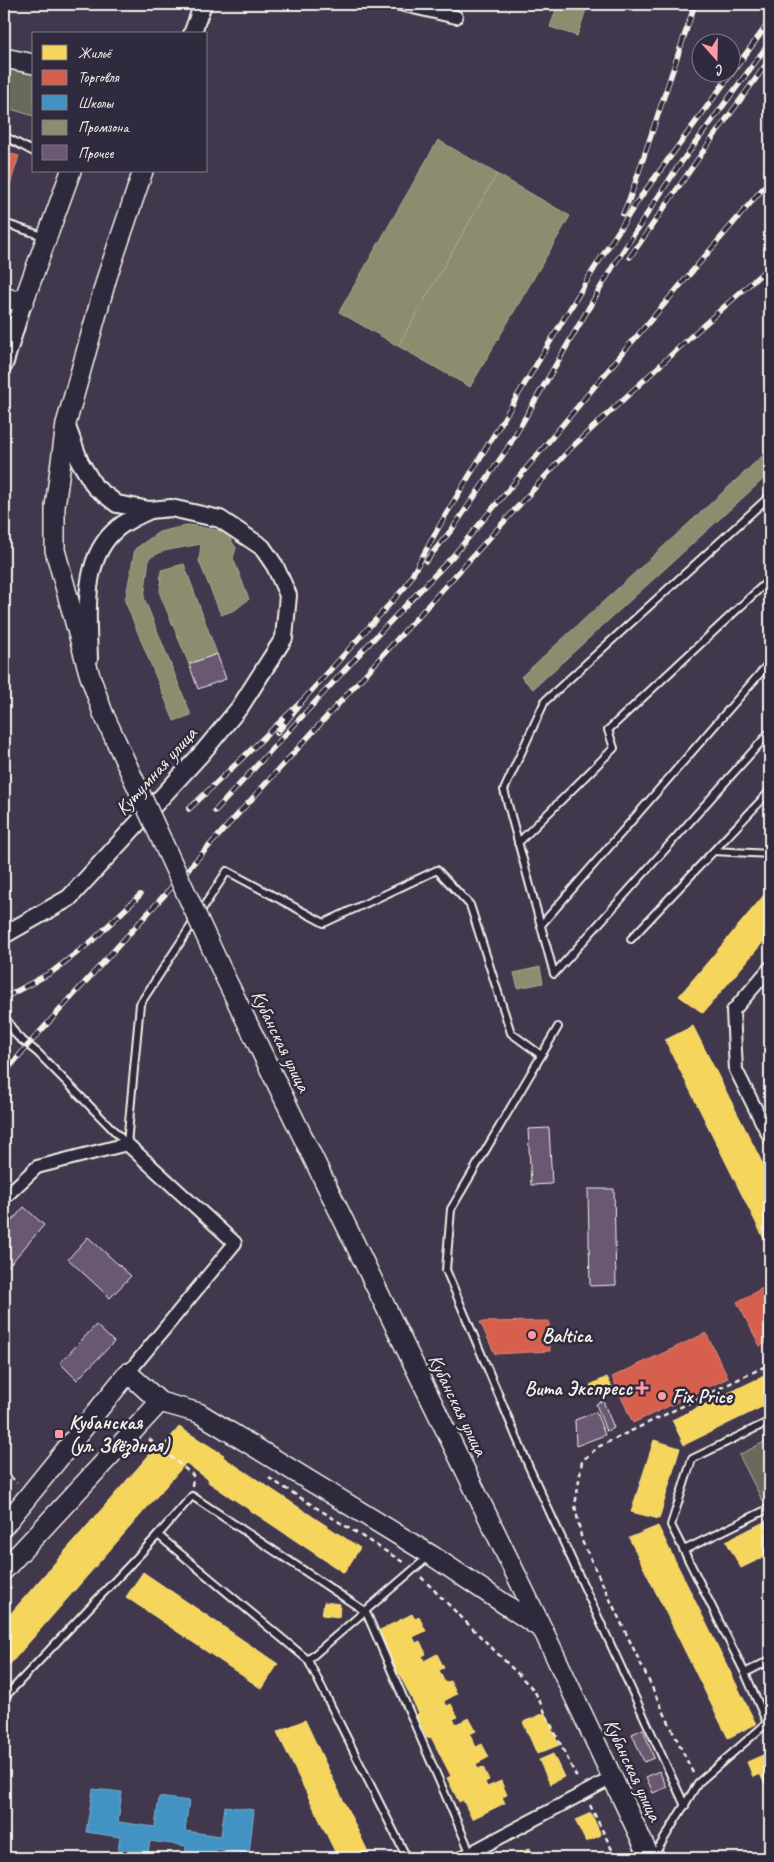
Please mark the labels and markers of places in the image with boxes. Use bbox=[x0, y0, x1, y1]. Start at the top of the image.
place label: Baltica bbox=[542, 1323, 593, 1348]
marker: Baltica bbox=[526, 1329, 538, 1341]
place label: Вита Экспресс bbox=[525, 1376, 634, 1401]
marker: Вита Экспресс bbox=[636, 1382, 648, 1394]
place label: Fix Price bbox=[672, 1384, 733, 1409]
marker: Fix Price bbox=[656, 1390, 668, 1402]
place label: Кубанская (ул. Звёздная) bbox=[69, 1410, 171, 1459]
marker: Кубанская (ул. Звёздная) bbox=[53, 1428, 65, 1440]

